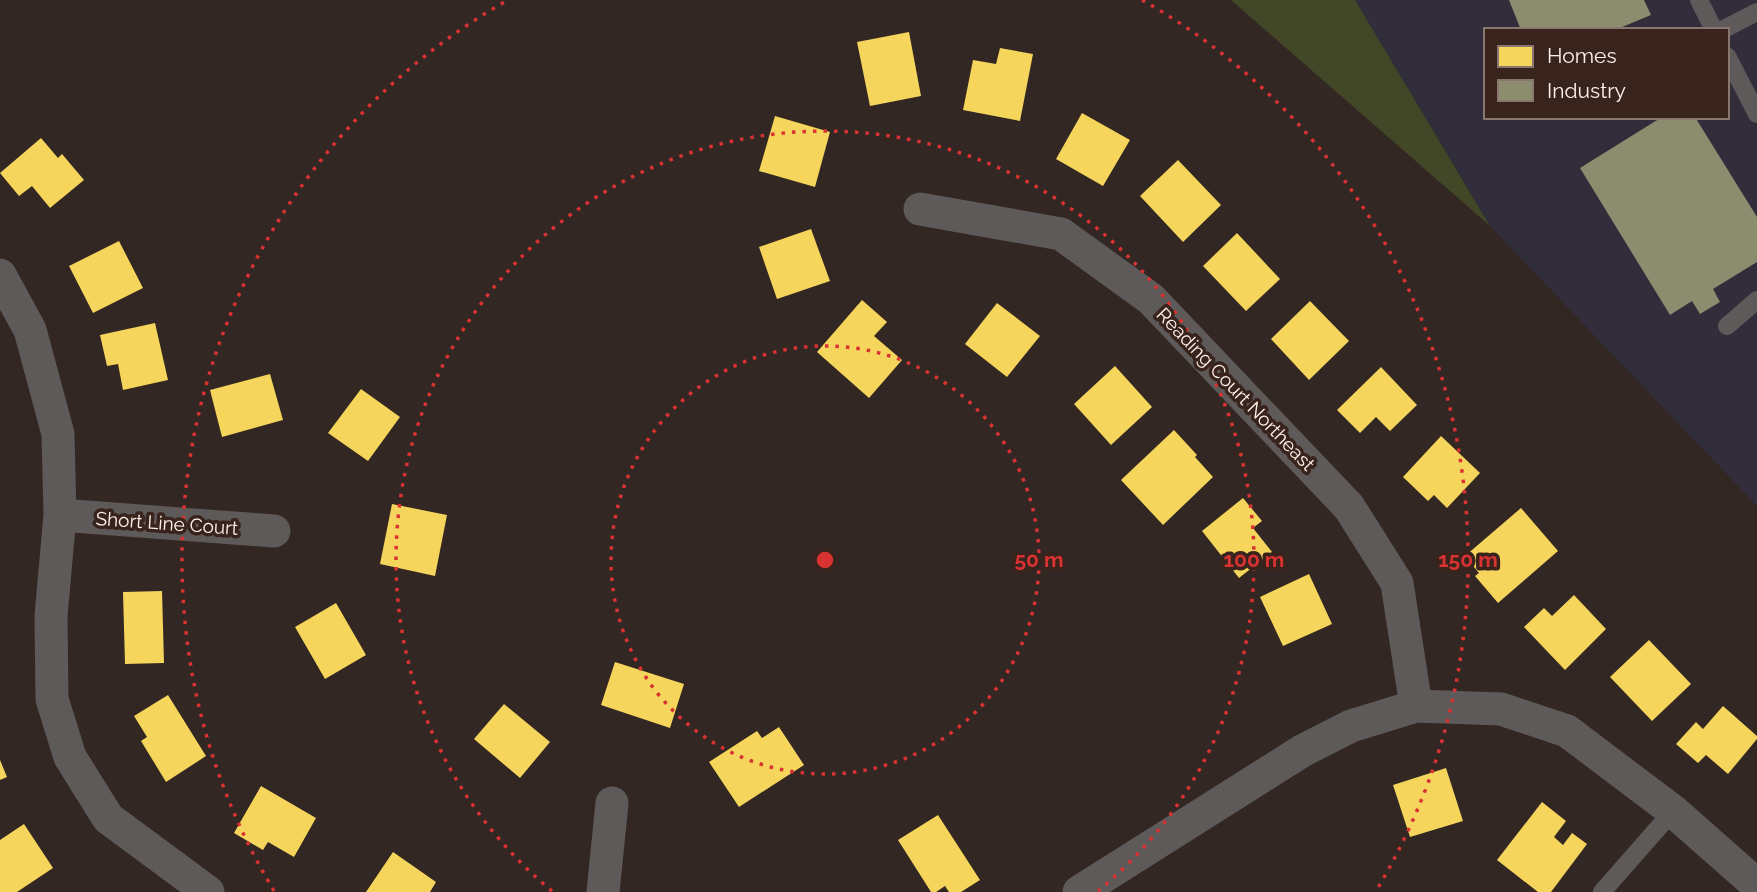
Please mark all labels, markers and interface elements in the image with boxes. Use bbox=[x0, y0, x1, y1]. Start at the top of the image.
legend bbox=[1484, 28, 1729, 119]
text: Homes bbox=[1547, 43, 1617, 68]
text: Industry bbox=[1547, 78, 1626, 103]
street label: Reading Court Northeast bbox=[1152, 303, 1320, 475]
street label: Short Line Court bbox=[95, 507, 240, 539]
text: 50 m bbox=[1014, 547, 1064, 572]
text: 100 m bbox=[1224, 547, 1284, 572]
text: 150 m bbox=[1438, 547, 1498, 572]
centre of rings bbox=[813, 548, 837, 572]

